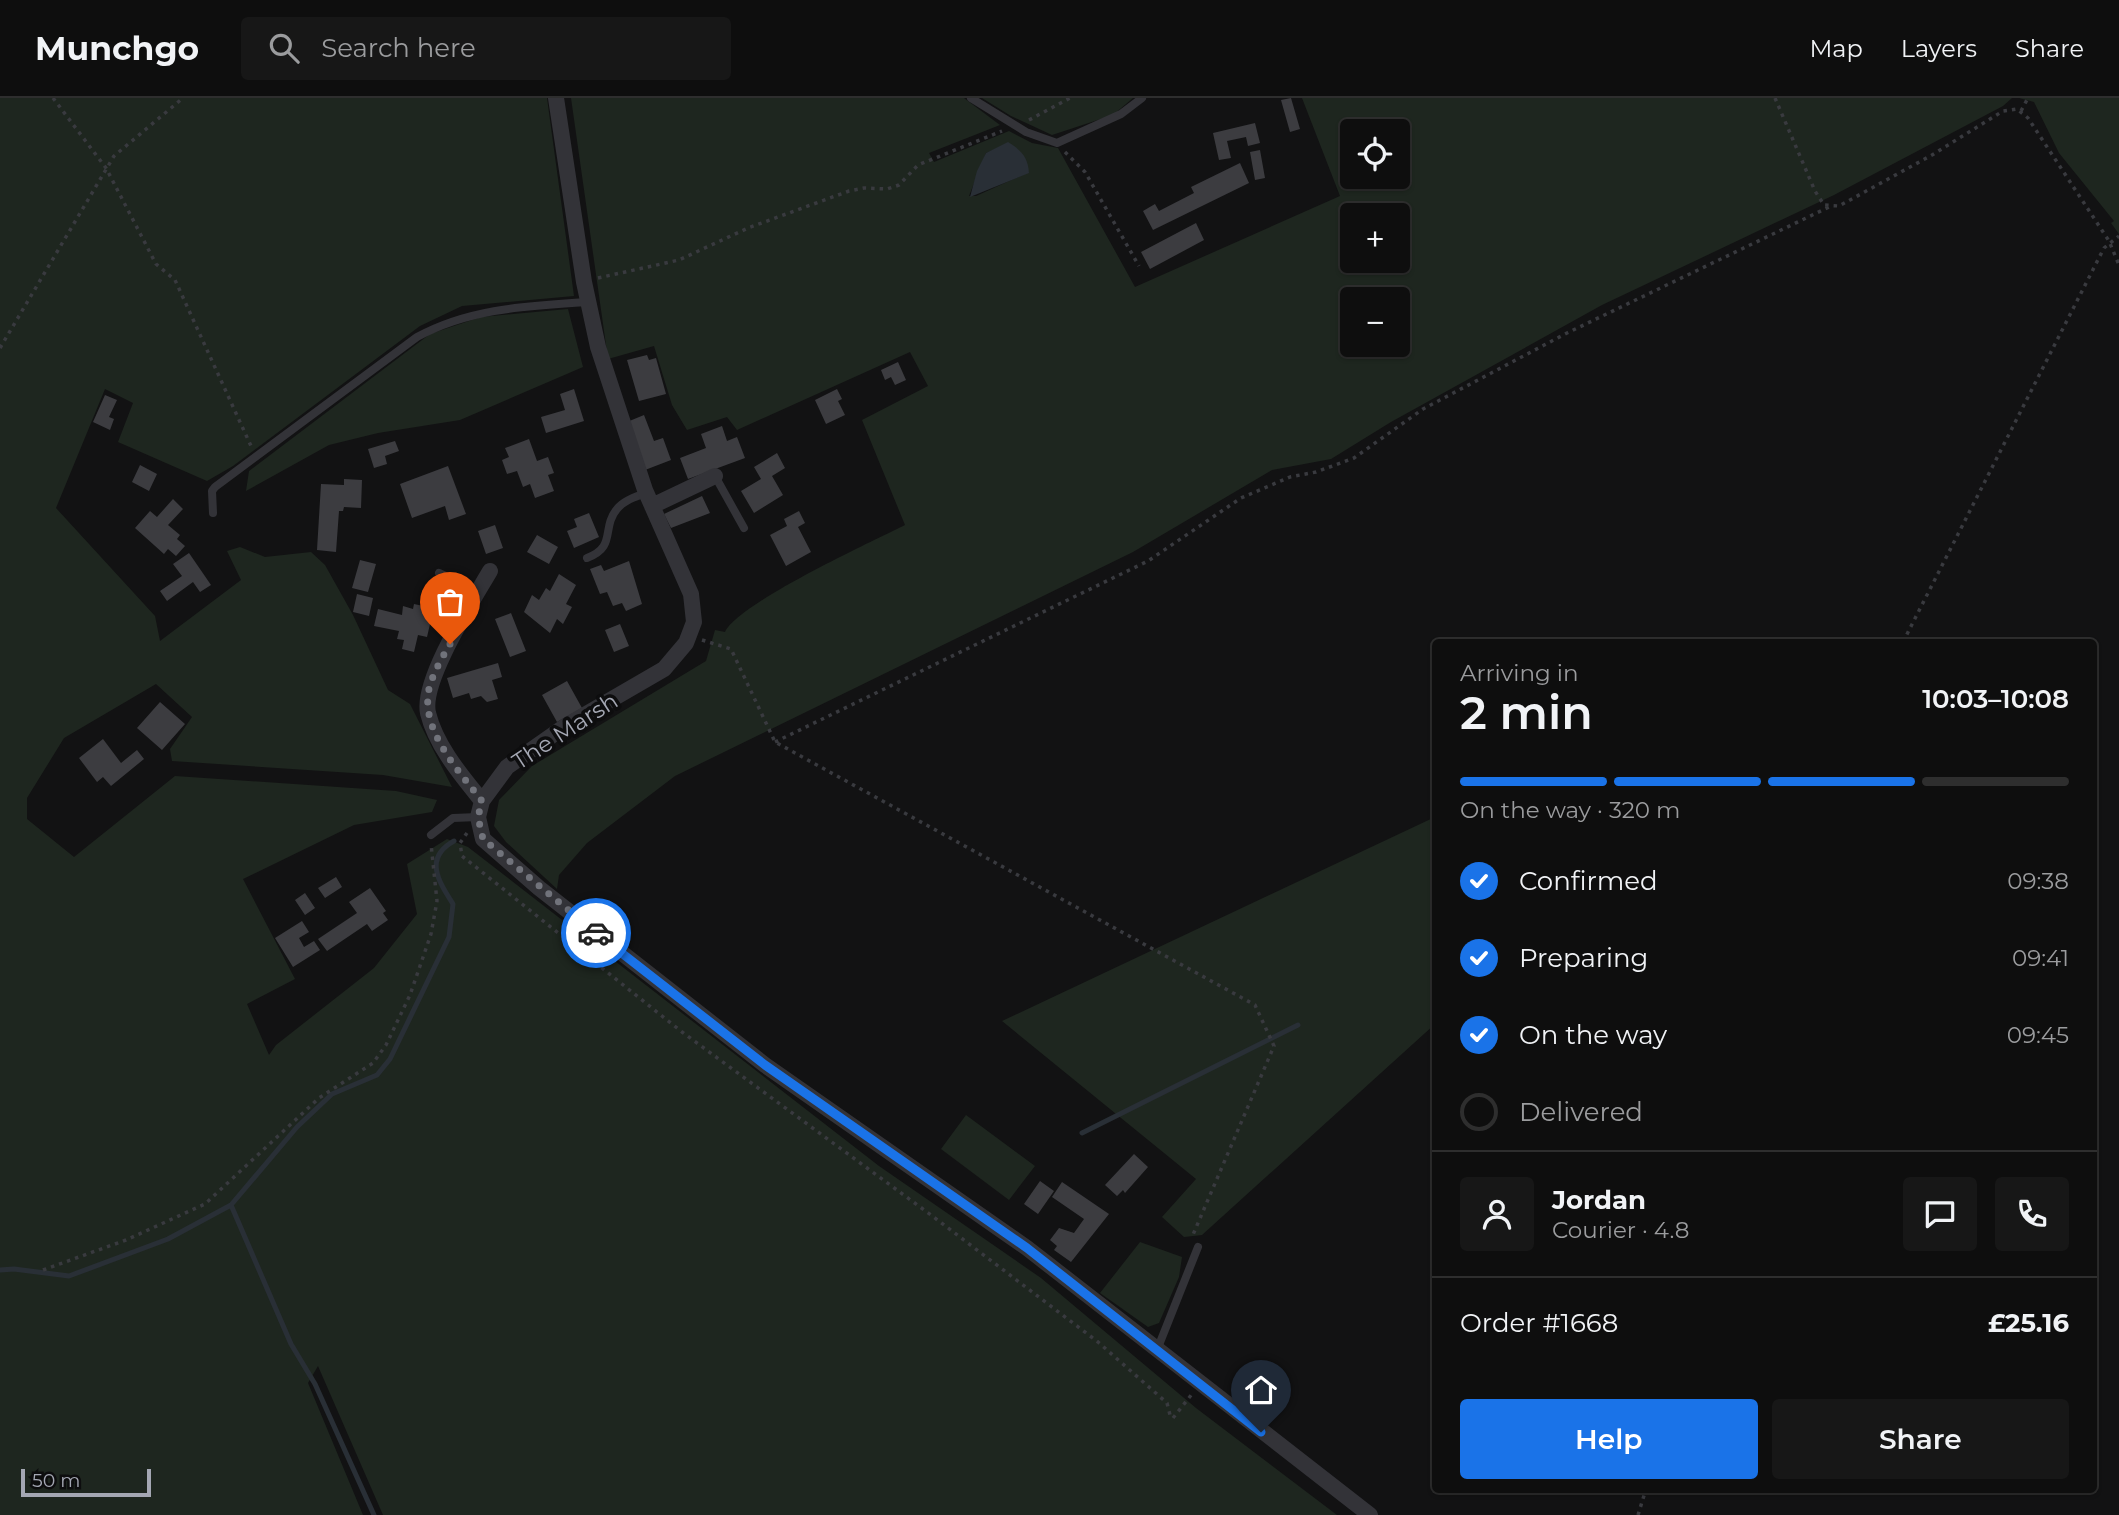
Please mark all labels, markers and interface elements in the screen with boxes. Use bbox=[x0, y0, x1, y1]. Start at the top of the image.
search box bbox=[241, 17, 731, 80]
text: Munchgo bbox=[35, 28, 199, 68]
icon: search bbox=[265, 29, 303, 67]
text: Search here bbox=[321, 32, 476, 64]
text: Map bbox=[1809, 34, 1863, 63]
text: Layers bbox=[1901, 34, 1977, 63]
text: Share bbox=[2015, 34, 2084, 63]
map controls bbox=[1340, 119, 1410, 357]
button: locate bbox=[1340, 119, 1410, 189]
button: + bbox=[1340, 203, 1410, 273]
button: − bbox=[1340, 287, 1410, 357]
pin bbox=[420, 572, 480, 644]
icon: bag bbox=[431, 583, 469, 621]
text: Arriving in bbox=[1460, 659, 1579, 687]
text: 10:03–10:08 bbox=[1922, 683, 2069, 715]
text: 2 min bbox=[1460, 684, 1593, 741]
street label: The Marsh bbox=[507, 687, 623, 775]
text: On the way · 320 m bbox=[1460, 796, 1680, 824]
icon: check bbox=[1460, 862, 1498, 900]
text: Confirmed bbox=[1519, 865, 1658, 897]
text: 09:38 bbox=[2007, 867, 2069, 895]
courier bbox=[561, 898, 631, 968]
icon: car bbox=[577, 914, 615, 952]
icon: check bbox=[1460, 939, 1498, 977]
text: Preparing bbox=[1519, 942, 1648, 974]
text: 09:41 bbox=[2012, 944, 2069, 972]
icon: check bbox=[1460, 1016, 1498, 1054]
text: On the way bbox=[1519, 1019, 1667, 1051]
text: 09:45 bbox=[2007, 1021, 2069, 1049]
text: Delivered bbox=[1519, 1096, 1643, 1128]
button: person bbox=[1460, 1177, 1534, 1251]
button: chat bbox=[1903, 1177, 1977, 1251]
button: phone bbox=[1995, 1177, 2069, 1251]
text: Jordan bbox=[1552, 1184, 1646, 1216]
text: Courier · 4.8 bbox=[1552, 1216, 1689, 1244]
text: Order #1668 bbox=[1460, 1307, 1618, 1339]
text: £25.16 bbox=[1988, 1307, 2069, 1339]
pin bbox=[1231, 1360, 1291, 1432]
icon: home bbox=[1242, 1371, 1280, 1409]
button: Help bbox=[1460, 1399, 1758, 1479]
button: Share bbox=[1772, 1399, 2069, 1479]
scale bar bbox=[21, 1466, 150, 1498]
text: 50 m bbox=[32, 1469, 80, 1492]

